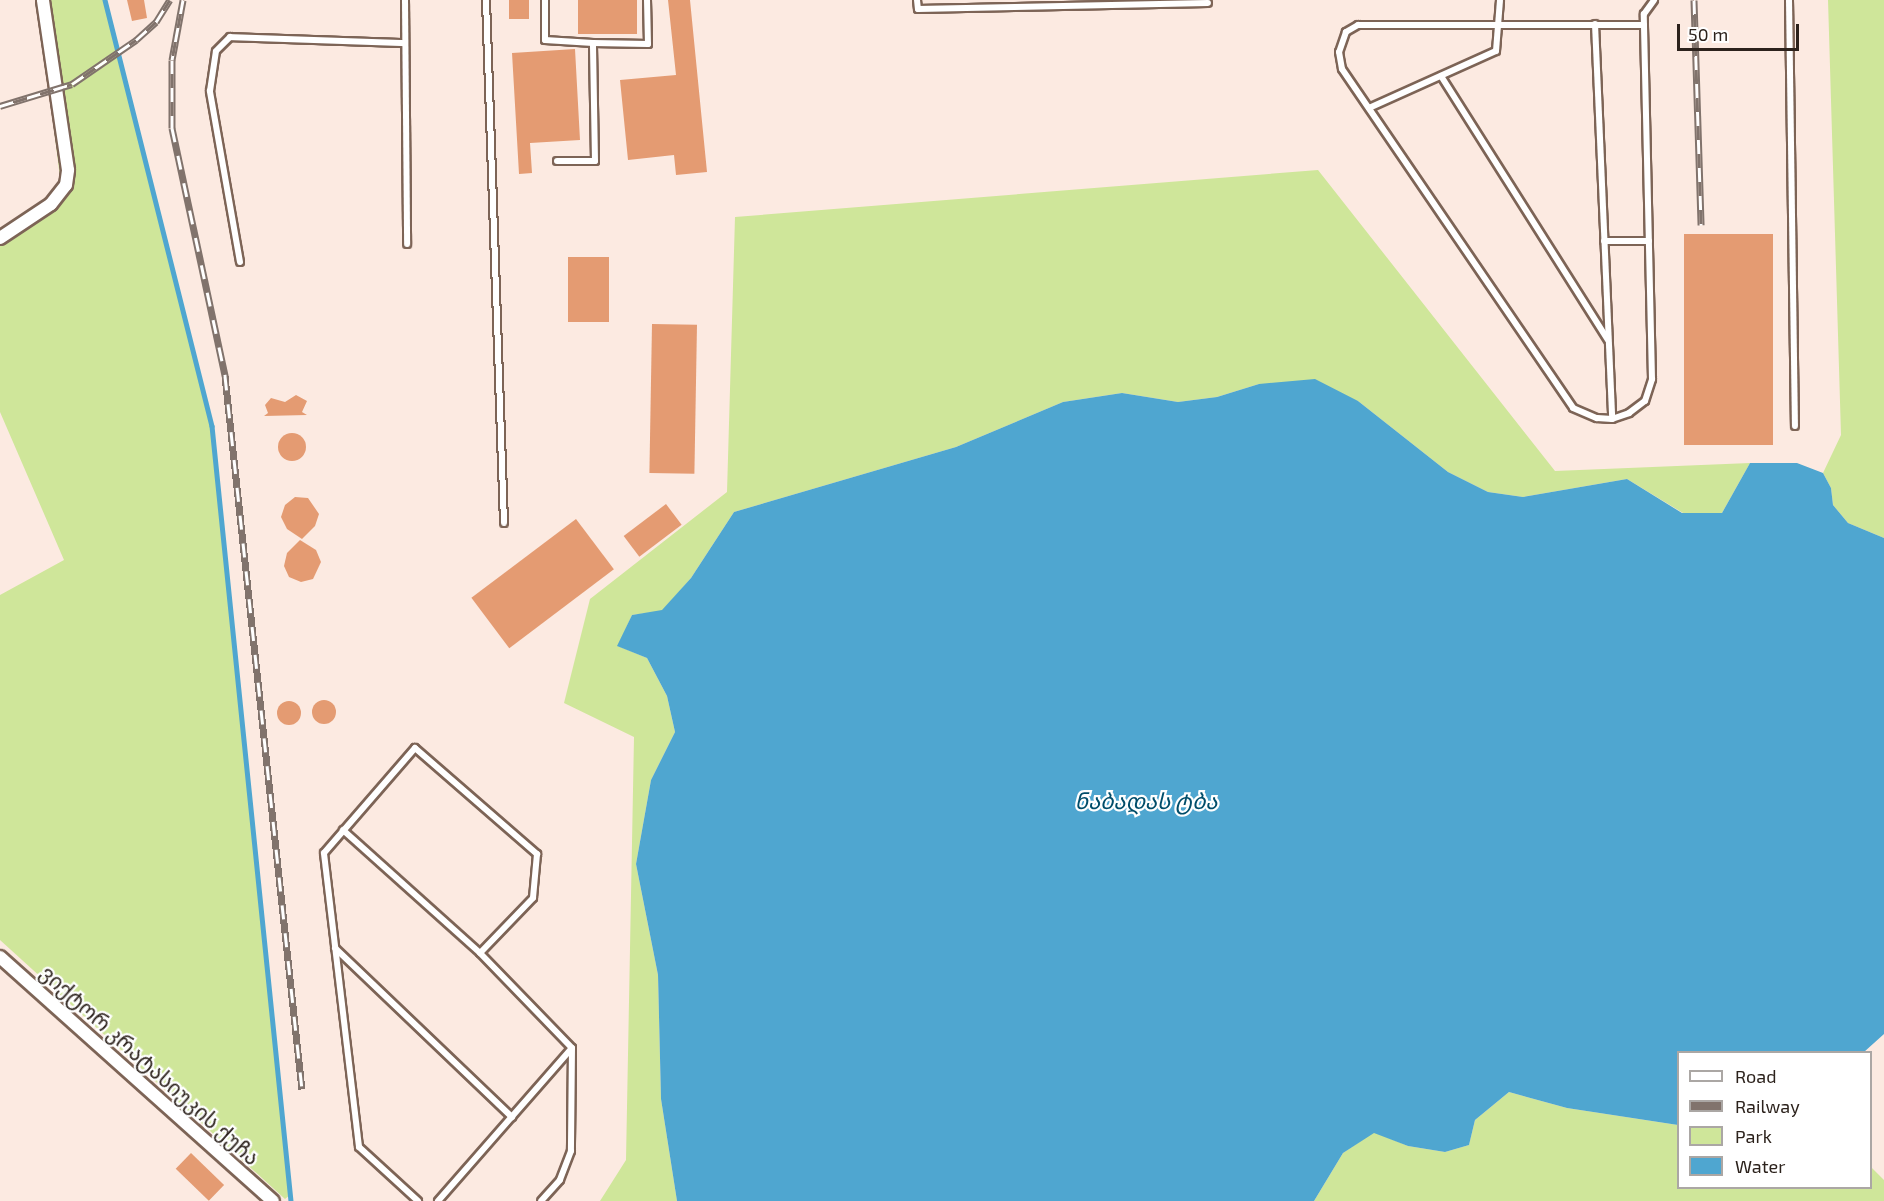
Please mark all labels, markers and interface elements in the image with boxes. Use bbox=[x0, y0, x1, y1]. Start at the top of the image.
scale bar bbox=[1680, 12, 1802, 50]
text: 50 m bbox=[1688, 23, 1728, 45]
water label: ნაბადას ტბა bbox=[1075, 788, 1217, 814]
street label: ვიქტორ კრატასიუკის ქუჩა bbox=[35, 960, 265, 1170]
legend bbox=[1677, 1051, 1872, 1189]
text: Road bbox=[1735, 1065, 1776, 1087]
text: Railway bbox=[1735, 1095, 1800, 1117]
text: Park bbox=[1735, 1125, 1772, 1147]
text: Water bbox=[1735, 1155, 1785, 1177]

